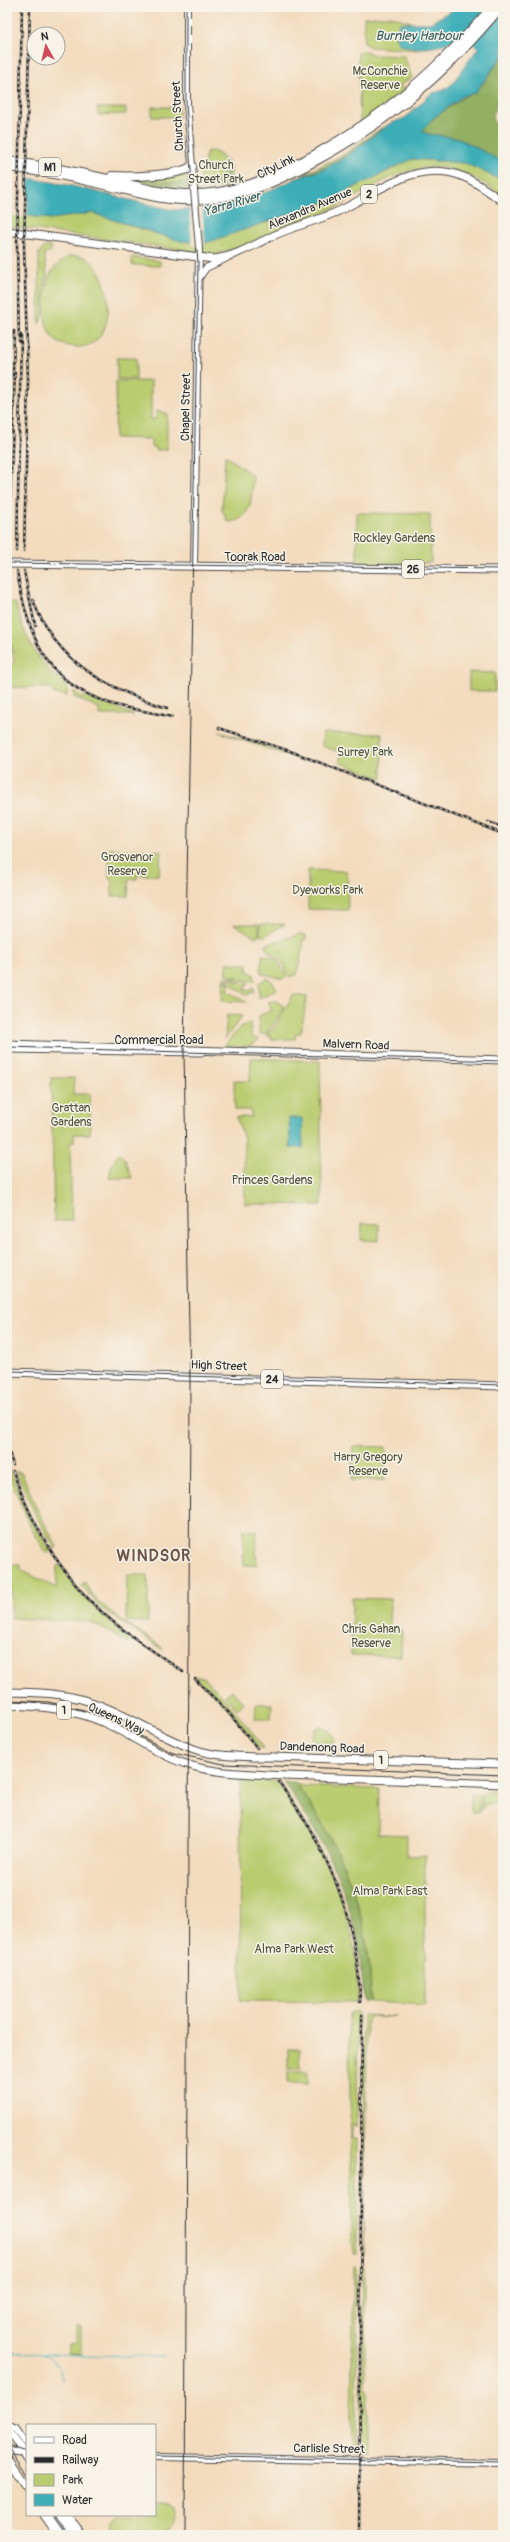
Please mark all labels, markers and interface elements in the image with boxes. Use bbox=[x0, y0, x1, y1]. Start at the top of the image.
north arrow bbox=[26, 26, 66, 66]
water label: Burnley Harbour bbox=[375, 28, 465, 44]
text: N bbox=[40, 30, 50, 44]
park label: McConchie Reserve bbox=[352, 64, 408, 93]
street label: Church Street bbox=[169, 80, 187, 151]
street label: CityLink bbox=[255, 151, 297, 183]
road number: M1 bbox=[39, 158, 61, 176]
park label: Church Street Park bbox=[188, 158, 244, 187]
street label: Alexandra Avenue bbox=[266, 185, 354, 233]
road number: 2 bbox=[361, 185, 377, 203]
water label: Yarra River bbox=[202, 188, 265, 220]
street label: Chapel Street bbox=[178, 373, 194, 441]
park label: Rockley Gardens bbox=[353, 531, 436, 546]
street label: Toorak Road bbox=[224, 550, 286, 565]
road number: 26 bbox=[402, 560, 424, 578]
park label: Surrey Park bbox=[337, 745, 393, 760]
park label: Grosvenor Reserve bbox=[101, 850, 154, 879]
park label: Dyeworks Park bbox=[292, 883, 364, 898]
street label: Commercial Road bbox=[114, 1033, 204, 1048]
street label: Malvern Road bbox=[322, 1036, 390, 1054]
park label: Grattan Gardens bbox=[50, 1101, 92, 1130]
park label: Princes Gardens bbox=[232, 1173, 313, 1188]
street label: High Street bbox=[190, 1358, 248, 1374]
road number: 24 bbox=[261, 1370, 283, 1388]
park label: Harry Gregory Reserve bbox=[333, 1450, 403, 1479]
district label: WINDSOR bbox=[117, 1546, 191, 1566]
park label: Chris Gahan Reserve bbox=[342, 1622, 400, 1651]
street label: Queens Way bbox=[85, 1699, 147, 1739]
road number: 1 bbox=[57, 1701, 71, 1719]
street label: Dandenong Road bbox=[279, 1739, 365, 1757]
road number: 1 bbox=[374, 1751, 388, 1769]
park label: Alma Park East bbox=[352, 1884, 428, 1899]
park label: Alma Park West bbox=[254, 1942, 334, 1957]
legend bbox=[26, 2424, 156, 2516]
text: Road bbox=[62, 2433, 87, 2448]
street label: Carlisle Street bbox=[293, 2441, 365, 2457]
text: Railway bbox=[62, 2453, 98, 2468]
text: Park bbox=[62, 2473, 83, 2488]
text: Water bbox=[62, 2493, 93, 2508]

